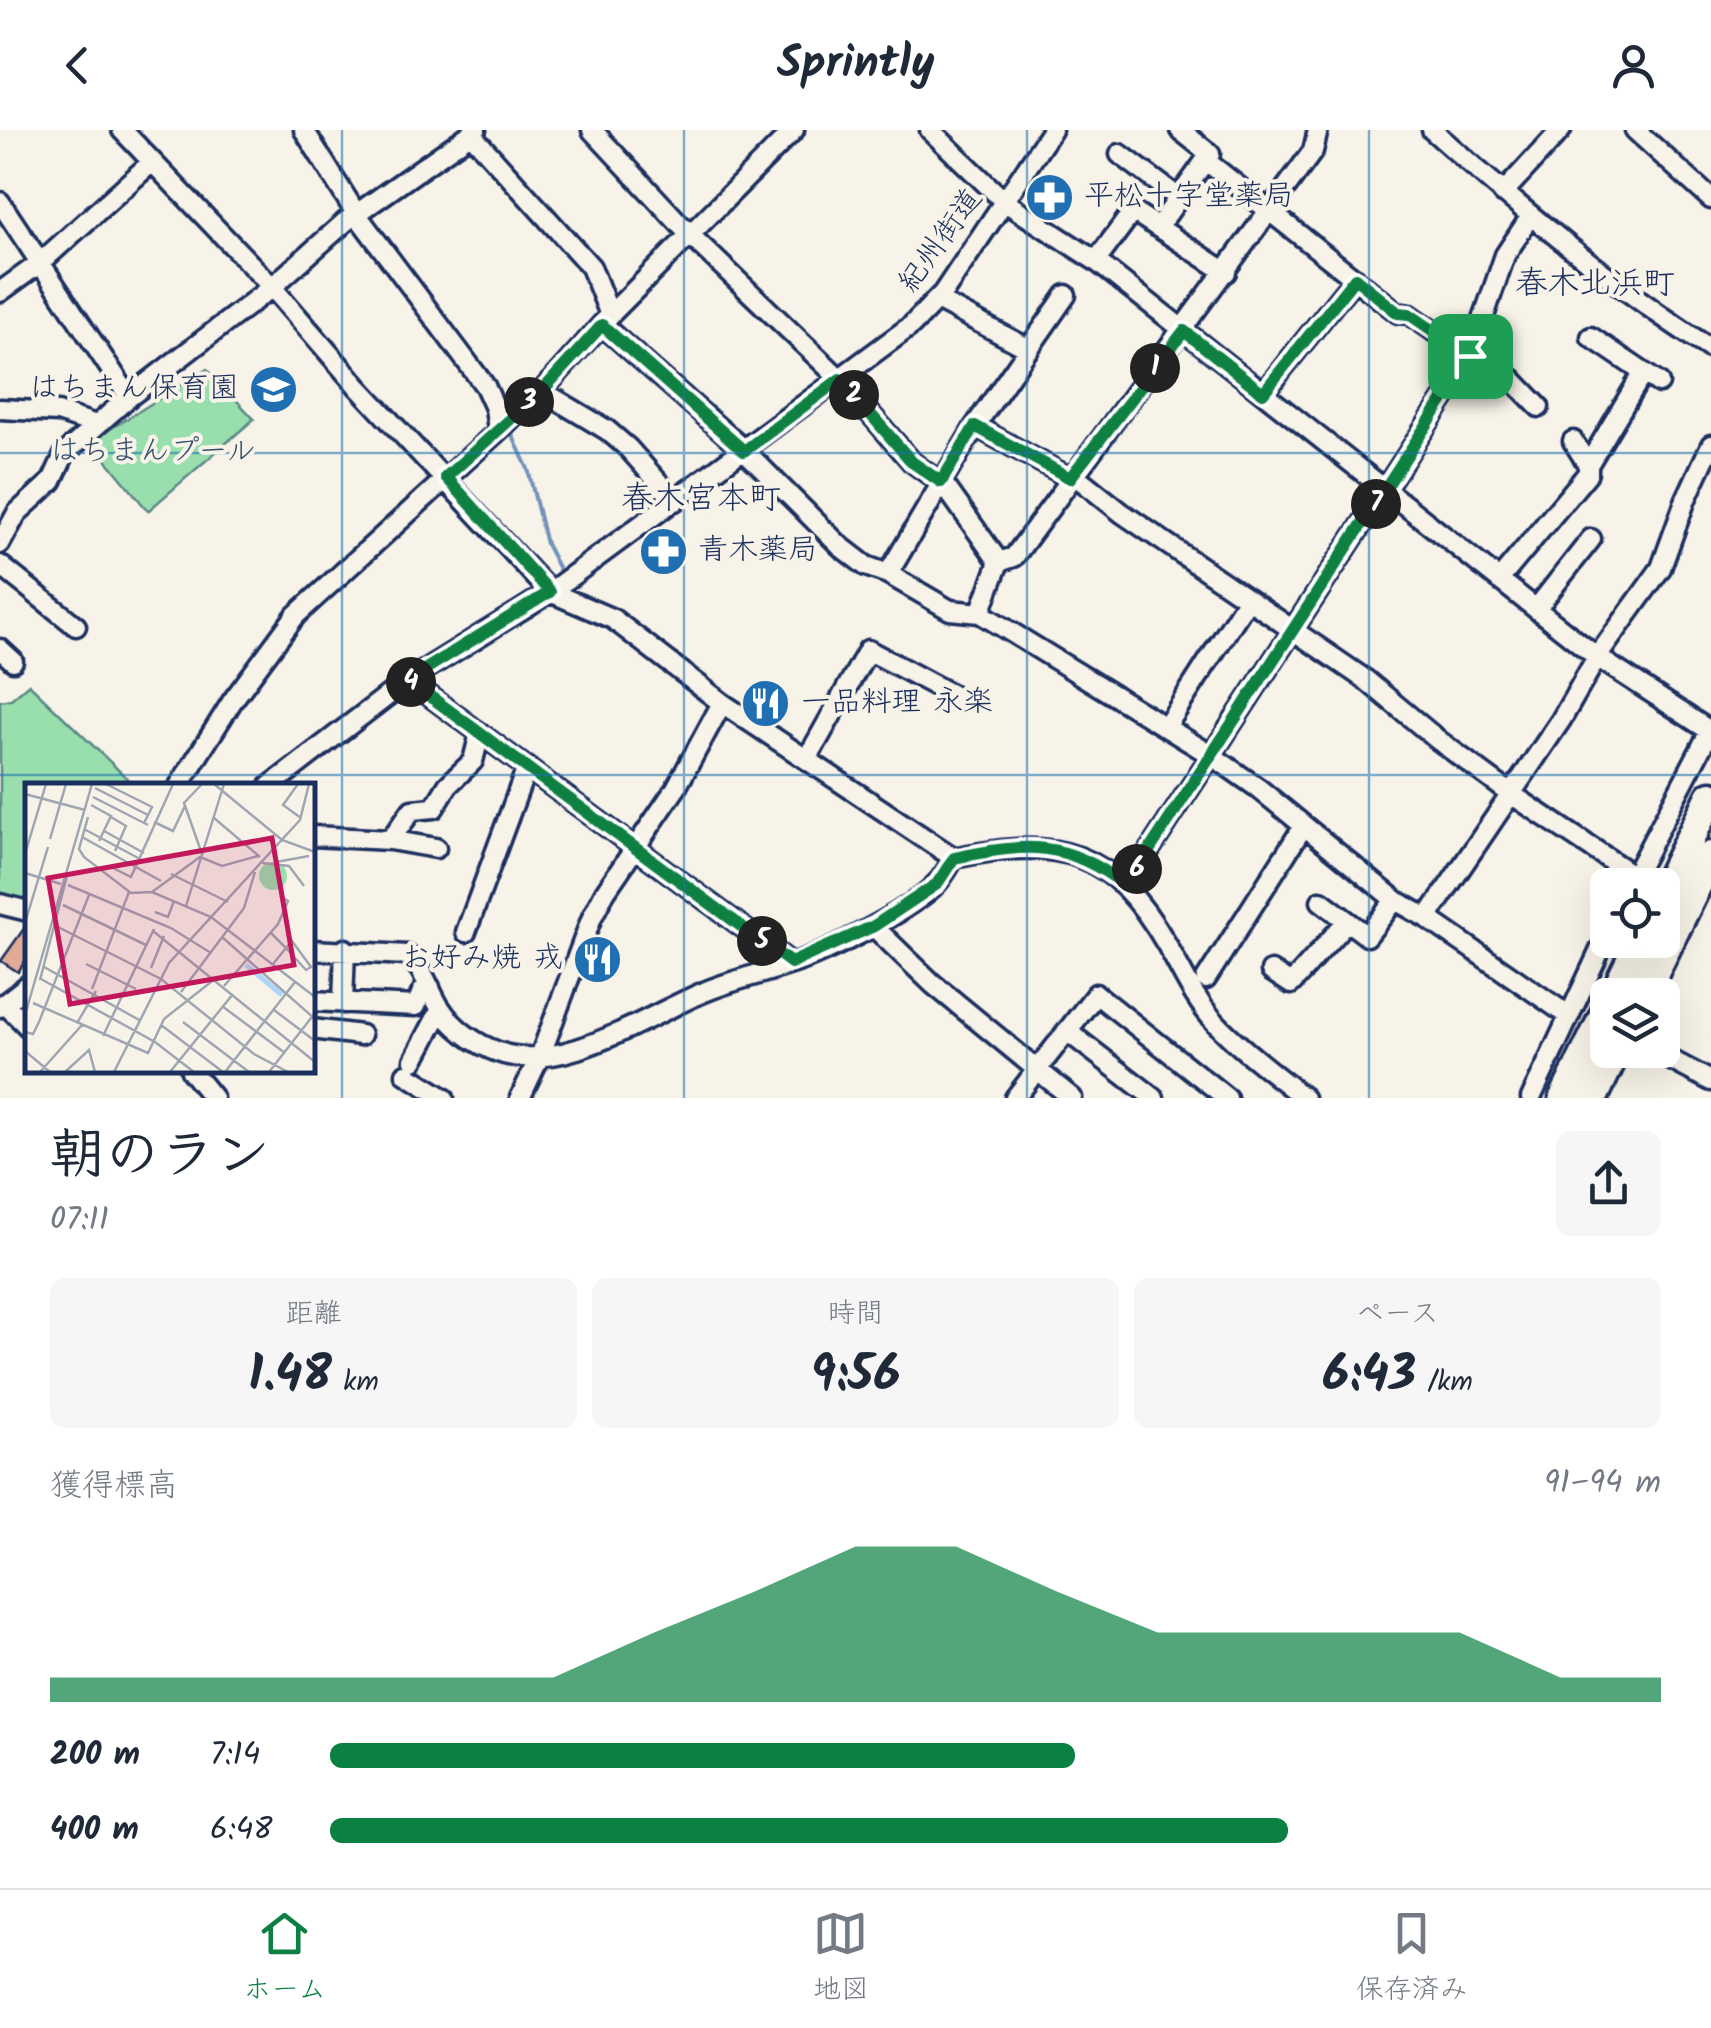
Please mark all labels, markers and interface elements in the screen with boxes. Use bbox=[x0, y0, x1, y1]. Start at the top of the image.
text: Sprintly bbox=[777, 29, 934, 101]
icon: back bbox=[50, 38, 105, 93]
icon: person bbox=[1606, 38, 1661, 93]
pharmacy icon: 平松十字堂薬局 bbox=[1023, 171, 1075, 223]
place label: 平松十字堂薬局 bbox=[1084, 173, 1294, 221]
street label: 紀州街道 bbox=[886, 178, 996, 304]
district label: 春木北浜町 bbox=[1515, 259, 1675, 310]
pin bbox=[1428, 314, 1513, 399]
icon: arrive bbox=[1443, 329, 1498, 384]
pin: 1 bbox=[1130, 343, 1180, 393]
text: 1 bbox=[1151, 345, 1159, 390]
school or university icon: はちまん保育園 bbox=[248, 363, 300, 415]
place label: はちまん保育園 bbox=[29, 365, 239, 413]
pin: 2 bbox=[829, 370, 879, 420]
text: 2 bbox=[846, 372, 862, 417]
pin: 3 bbox=[504, 377, 554, 427]
text: 3 bbox=[521, 379, 537, 424]
park label: はちまんプール bbox=[50, 428, 256, 476]
district label: 春木宮本町 bbox=[621, 474, 781, 525]
pin: 7 bbox=[1351, 479, 1401, 529]
text: 7 bbox=[1369, 481, 1383, 526]
pharmacy icon: 青木薬局 bbox=[637, 525, 689, 577]
place label: 青木薬局 bbox=[698, 527, 818, 575]
pin: 4 bbox=[386, 657, 436, 707]
text: 4 bbox=[403, 659, 419, 704]
restaurant icon: 一品料理 永楽 bbox=[740, 677, 792, 729]
place label: 一品料理 永楽 bbox=[801, 679, 993, 727]
inset map bbox=[25, 783, 315, 1073]
pin: 6 bbox=[1112, 844, 1162, 894]
text: 6 bbox=[1129, 846, 1145, 891]
map controls bbox=[1590, 868, 1680, 1068]
button: locate bbox=[1590, 868, 1680, 958]
pin: 5 bbox=[737, 916, 787, 966]
text: 5 bbox=[755, 918, 769, 963]
restaurant icon: お好み焼 戎 bbox=[572, 933, 624, 985]
place label: お好み焼 戎 bbox=[401, 935, 563, 983]
button: layers bbox=[1590, 978, 1680, 1068]
text: 朝のラン bbox=[50, 1114, 270, 1201]
button: share bbox=[1556, 1131, 1661, 1236]
text: 07:11 bbox=[50, 1195, 109, 1246]
text: 距離 bbox=[285, 1292, 342, 1337]
text: 時間 bbox=[827, 1292, 884, 1337]
text: ペース bbox=[1356, 1292, 1439, 1337]
text: 1.48 bbox=[248, 1337, 332, 1417]
text: 9:56 bbox=[811, 1337, 901, 1417]
text: 6:43 bbox=[1322, 1337, 1416, 1417]
text: km bbox=[332, 1360, 379, 1405]
text: /km bbox=[1416, 1360, 1473, 1405]
text: 91–94 m bbox=[1544, 1458, 1661, 1509]
text: 獲得標高 bbox=[50, 1461, 178, 1512]
text: 200 m bbox=[50, 1730, 140, 1781]
text: 7:14 bbox=[210, 1730, 260, 1781]
text: 400 m bbox=[50, 1805, 139, 1856]
text: 6:48 bbox=[210, 1805, 273, 1856]
tab: ホーム bbox=[243, 1906, 326, 2013]
tab: 地図 bbox=[813, 1906, 869, 2013]
tab: 保存済み bbox=[1356, 1906, 1468, 2013]

